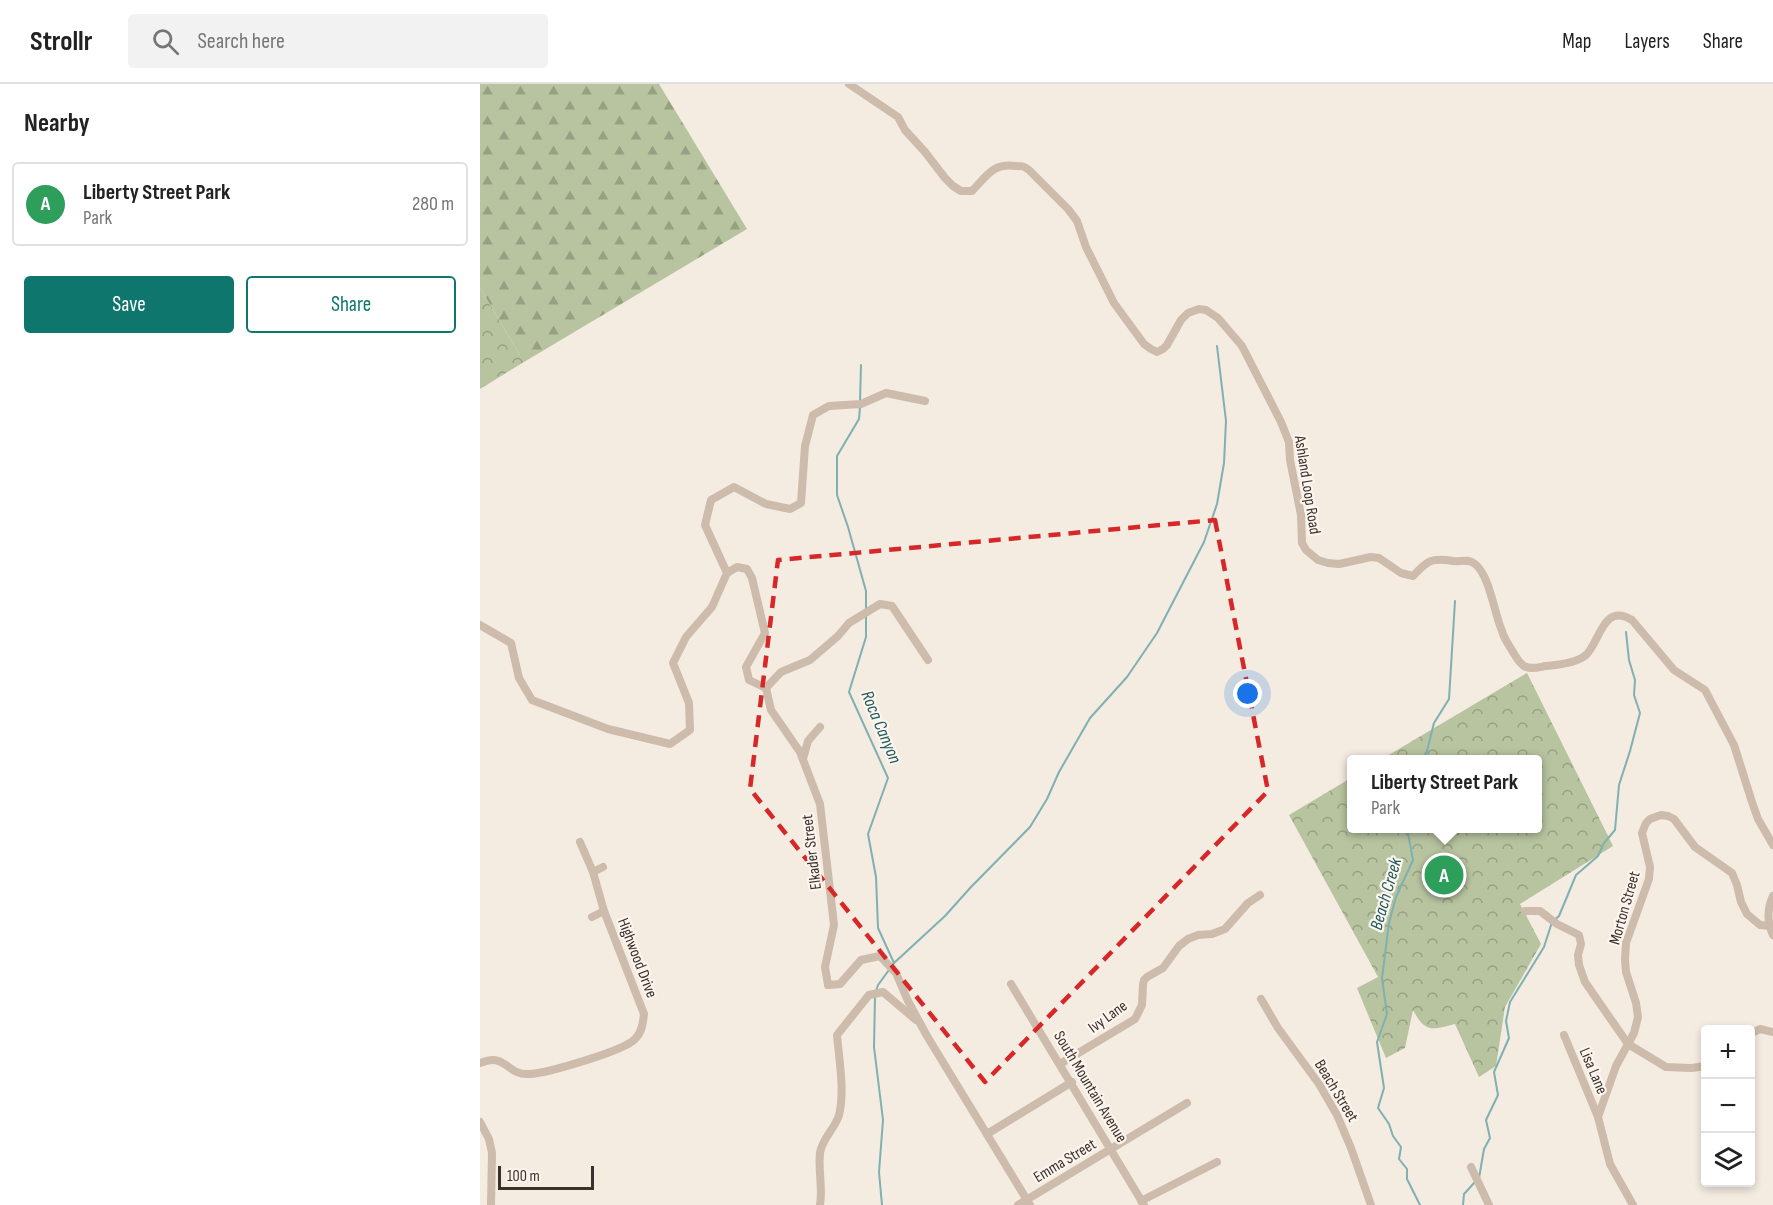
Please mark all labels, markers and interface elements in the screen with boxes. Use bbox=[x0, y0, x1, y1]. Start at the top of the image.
search box bbox=[128, 14, 548, 68]
text: Strollr bbox=[30, 25, 92, 58]
icon: search bbox=[149, 25, 182, 58]
text: Search here bbox=[197, 28, 285, 55]
text: Map bbox=[1562, 29, 1591, 54]
text: Layers bbox=[1624, 29, 1670, 54]
text: Share bbox=[1703, 29, 1743, 54]
text: Nearby bbox=[24, 108, 90, 139]
text: Liberty Street Park bbox=[83, 179, 230, 206]
text: A bbox=[41, 192, 50, 216]
text: 280 m bbox=[412, 192, 454, 216]
text: Park bbox=[83, 206, 112, 230]
button: Save bbox=[24, 276, 234, 333]
button: Share bbox=[246, 276, 456, 333]
street label: Ashland Loop Road bbox=[1290, 433, 1324, 536]
your location bbox=[1233, 679, 1262, 708]
water label: Roca Canyon bbox=[856, 687, 906, 767]
popup bbox=[1347, 755, 1542, 833]
text: Liberty Street Park bbox=[1371, 769, 1518, 796]
text: Park bbox=[1371, 796, 1400, 820]
street label: Elkader Street bbox=[798, 813, 826, 891]
pin: A bbox=[1424, 852, 1464, 898]
water label: Beach Creek bbox=[1366, 854, 1407, 932]
street label: Morton Street bbox=[1605, 869, 1645, 947]
street label: Highwood Drive bbox=[613, 916, 661, 1000]
street label: Ivy Lane bbox=[1085, 997, 1131, 1037]
map controls bbox=[1701, 1025, 1755, 1187]
button: + bbox=[1701, 1025, 1755, 1079]
street label: South Mountain Avenue bbox=[1049, 1028, 1131, 1146]
street label: Lisa Lane bbox=[1575, 1045, 1611, 1097]
street label: Beach Street bbox=[1310, 1056, 1362, 1126]
button: − bbox=[1701, 1079, 1755, 1133]
button: layers bbox=[1701, 1133, 1755, 1187]
street label: Emma Street bbox=[1030, 1135, 1100, 1187]
scale bar bbox=[498, 1163, 594, 1190]
text: 100 m bbox=[507, 1167, 540, 1186]

